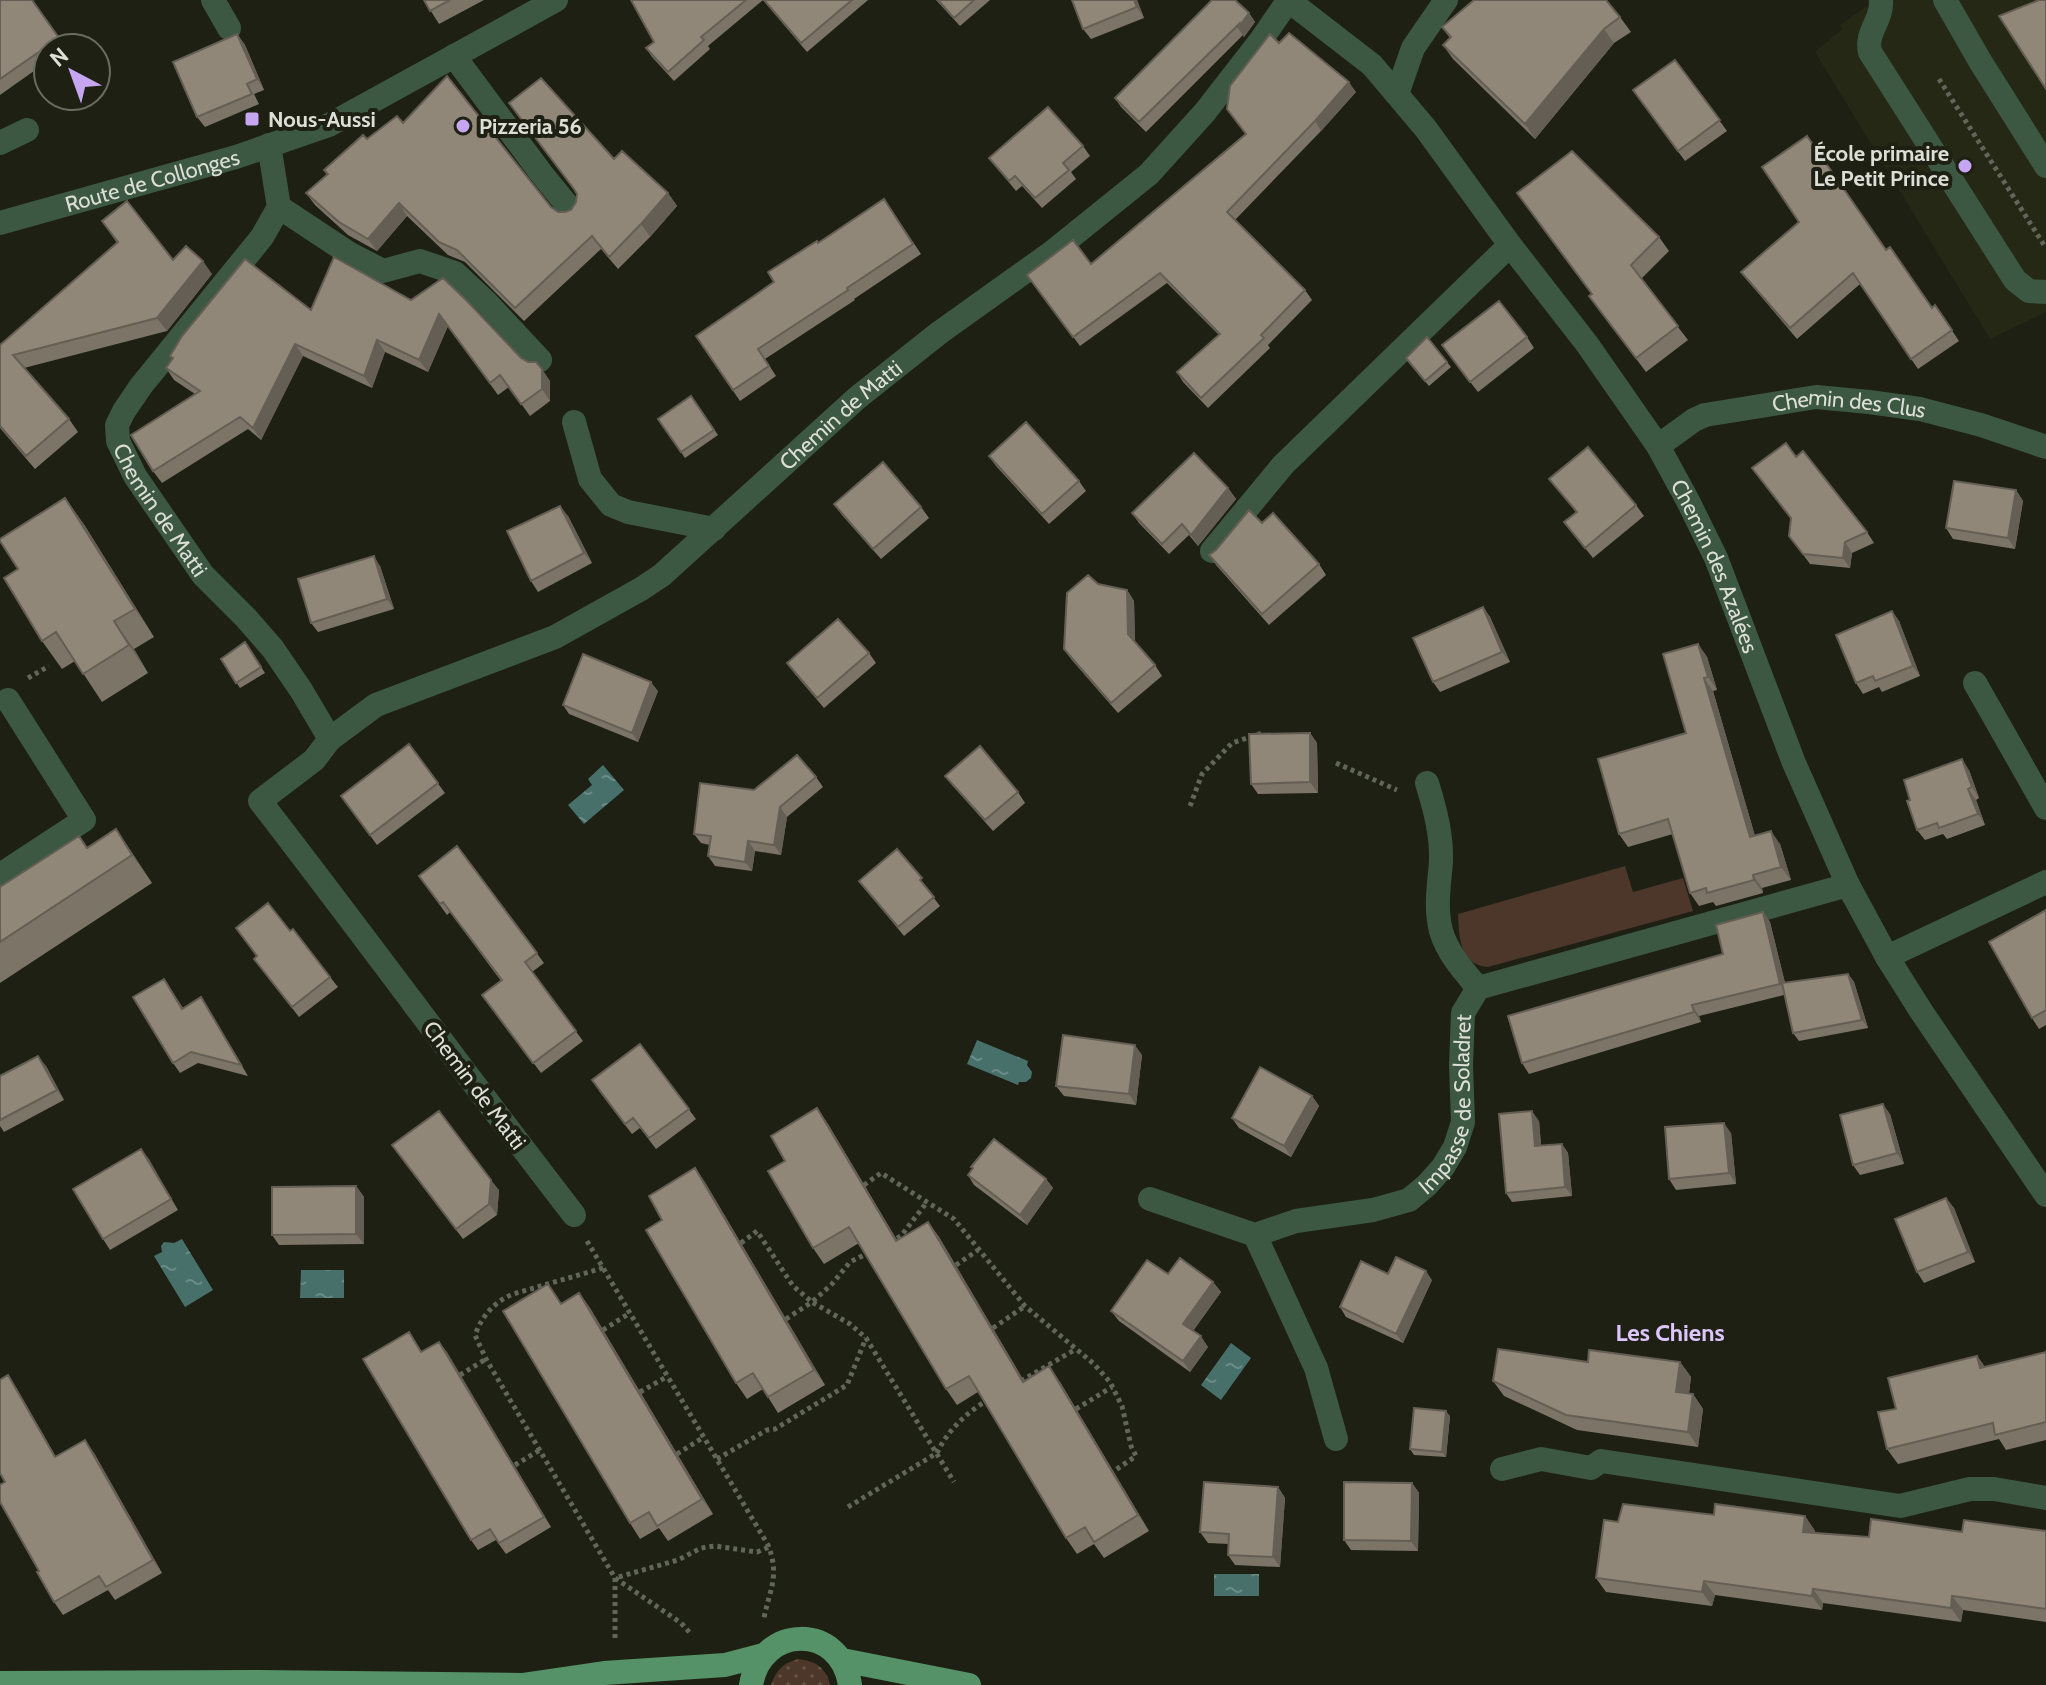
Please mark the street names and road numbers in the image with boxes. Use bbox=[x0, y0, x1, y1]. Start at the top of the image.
street label: Route de Collonges bbox=[62, 144, 243, 218]
street label: Chemin de Matti bbox=[774, 355, 908, 476]
street label: Chemin des Clus bbox=[1770, 383, 1929, 424]
street label: Chemin de Matti bbox=[107, 439, 213, 582]
street label: Chemin des Azalées bbox=[1665, 475, 1764, 657]
street label: Impasse de Soladret bbox=[1413, 1013, 1477, 1200]
street label: Chemin de Matti bbox=[417, 1016, 532, 1155]

